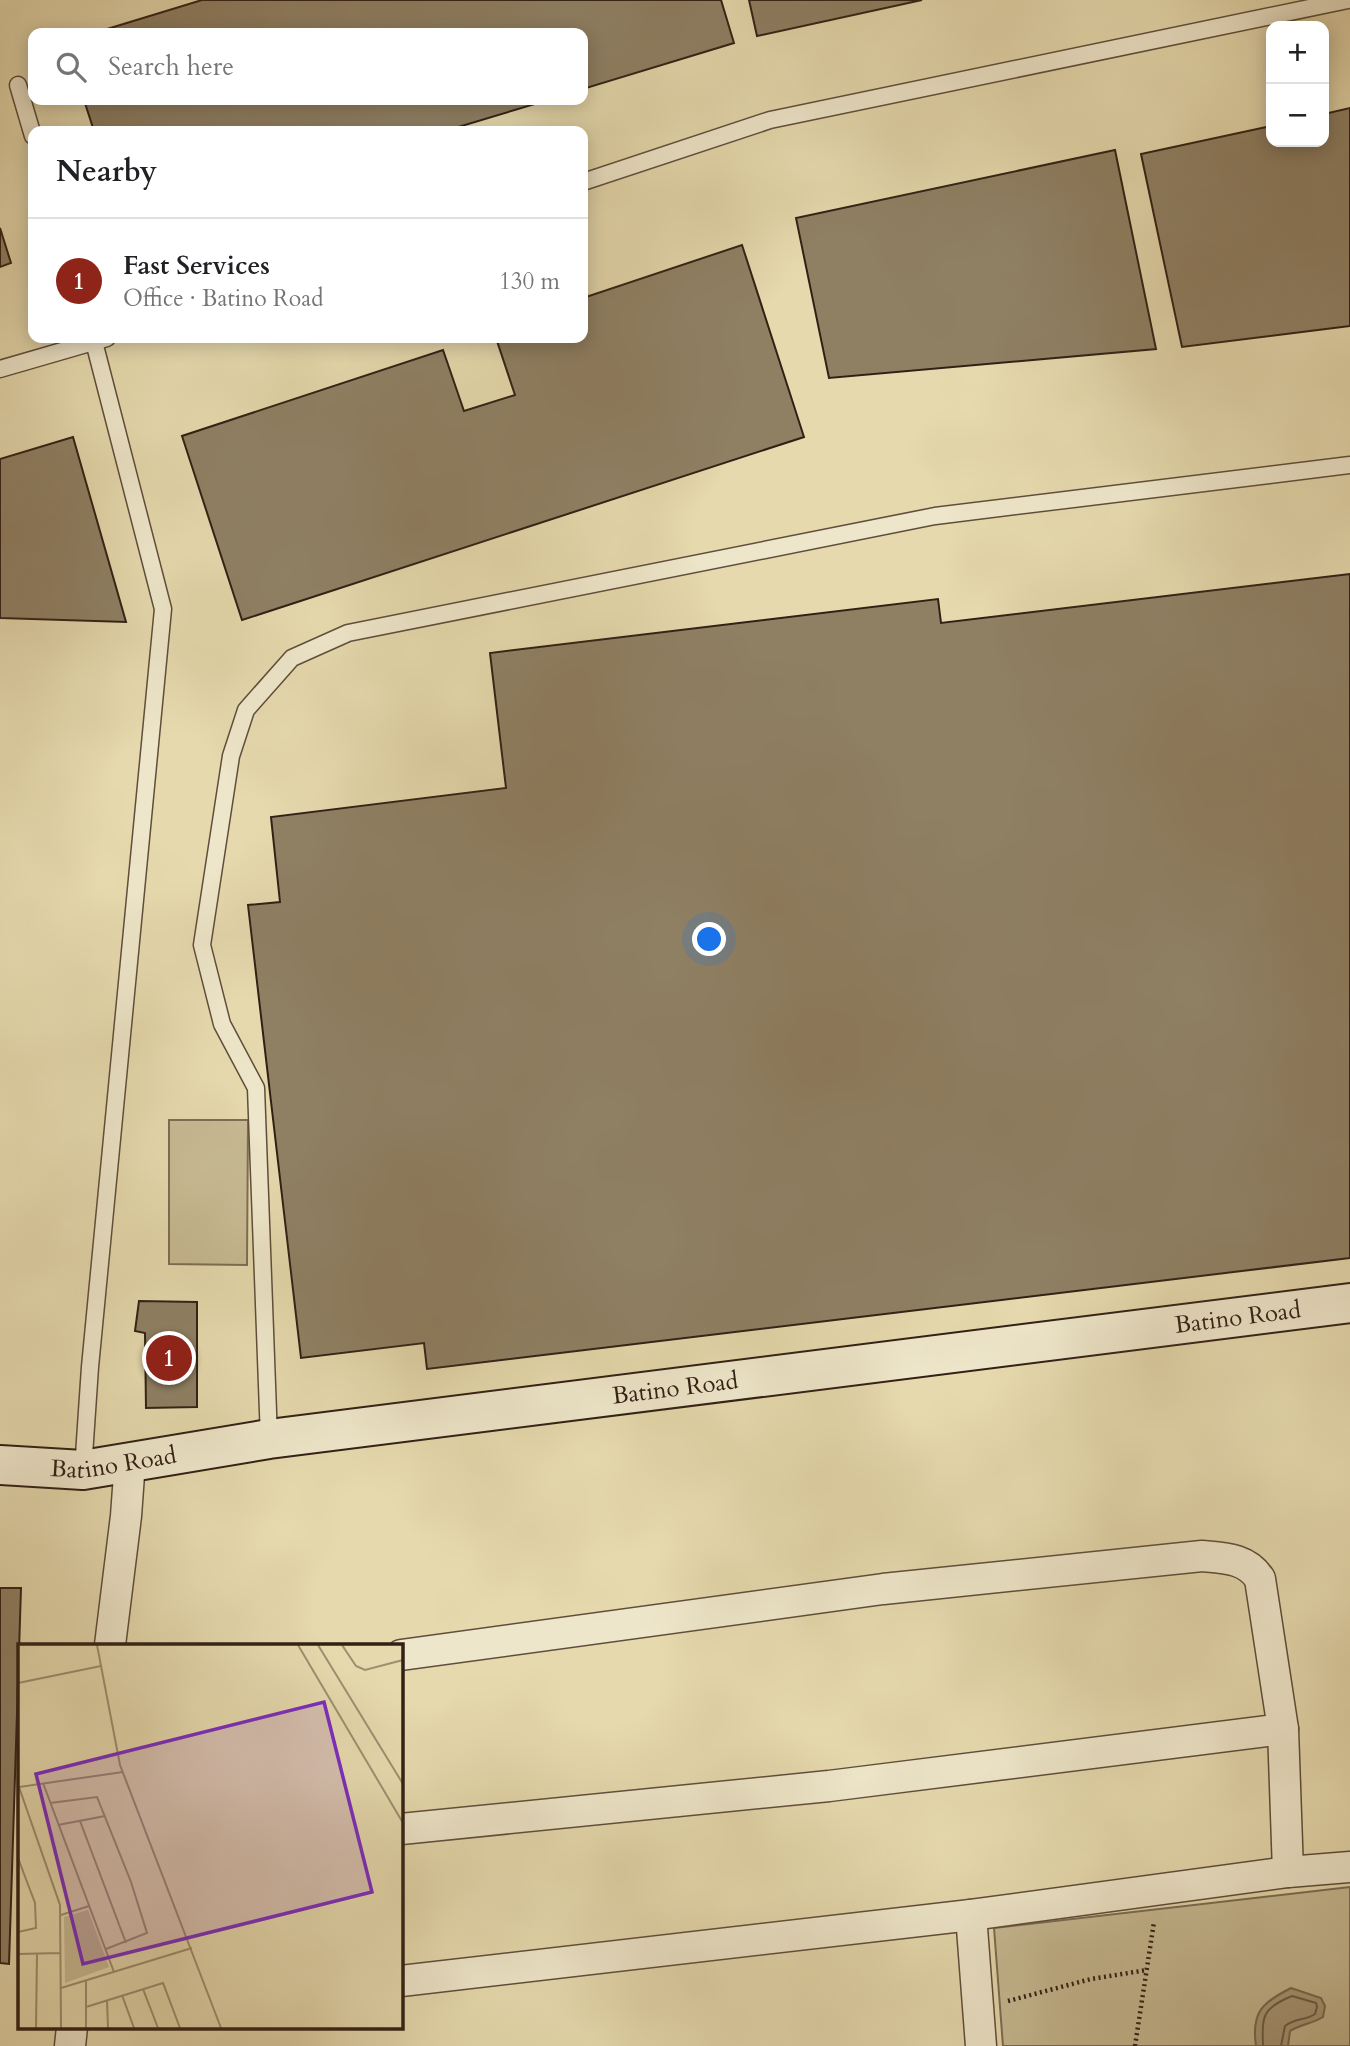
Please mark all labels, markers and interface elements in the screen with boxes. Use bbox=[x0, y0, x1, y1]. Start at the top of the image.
map controls bbox=[1266, 21, 1329, 147]
button: + bbox=[1266, 21, 1329, 84]
search box bbox=[28, 28, 588, 105]
icon: search bbox=[52, 48, 90, 86]
text: Search here bbox=[108, 49, 234, 84]
button: − bbox=[1266, 84, 1329, 147]
text: Nearby bbox=[56, 151, 157, 192]
text: Fast Services bbox=[123, 248, 270, 283]
text: 1 bbox=[73, 266, 85, 297]
text: 130 m bbox=[499, 266, 560, 297]
text: Office · Batino Road bbox=[123, 283, 323, 314]
your location bbox=[692, 922, 726, 956]
street label: Batino Road bbox=[1173, 1293, 1303, 1342]
pin: 1 bbox=[146, 1332, 192, 1384]
street label: Batino Road bbox=[610, 1364, 740, 1413]
street label: Batino Road bbox=[49, 1439, 179, 1487]
inset map bbox=[18, 1644, 402, 2028]

